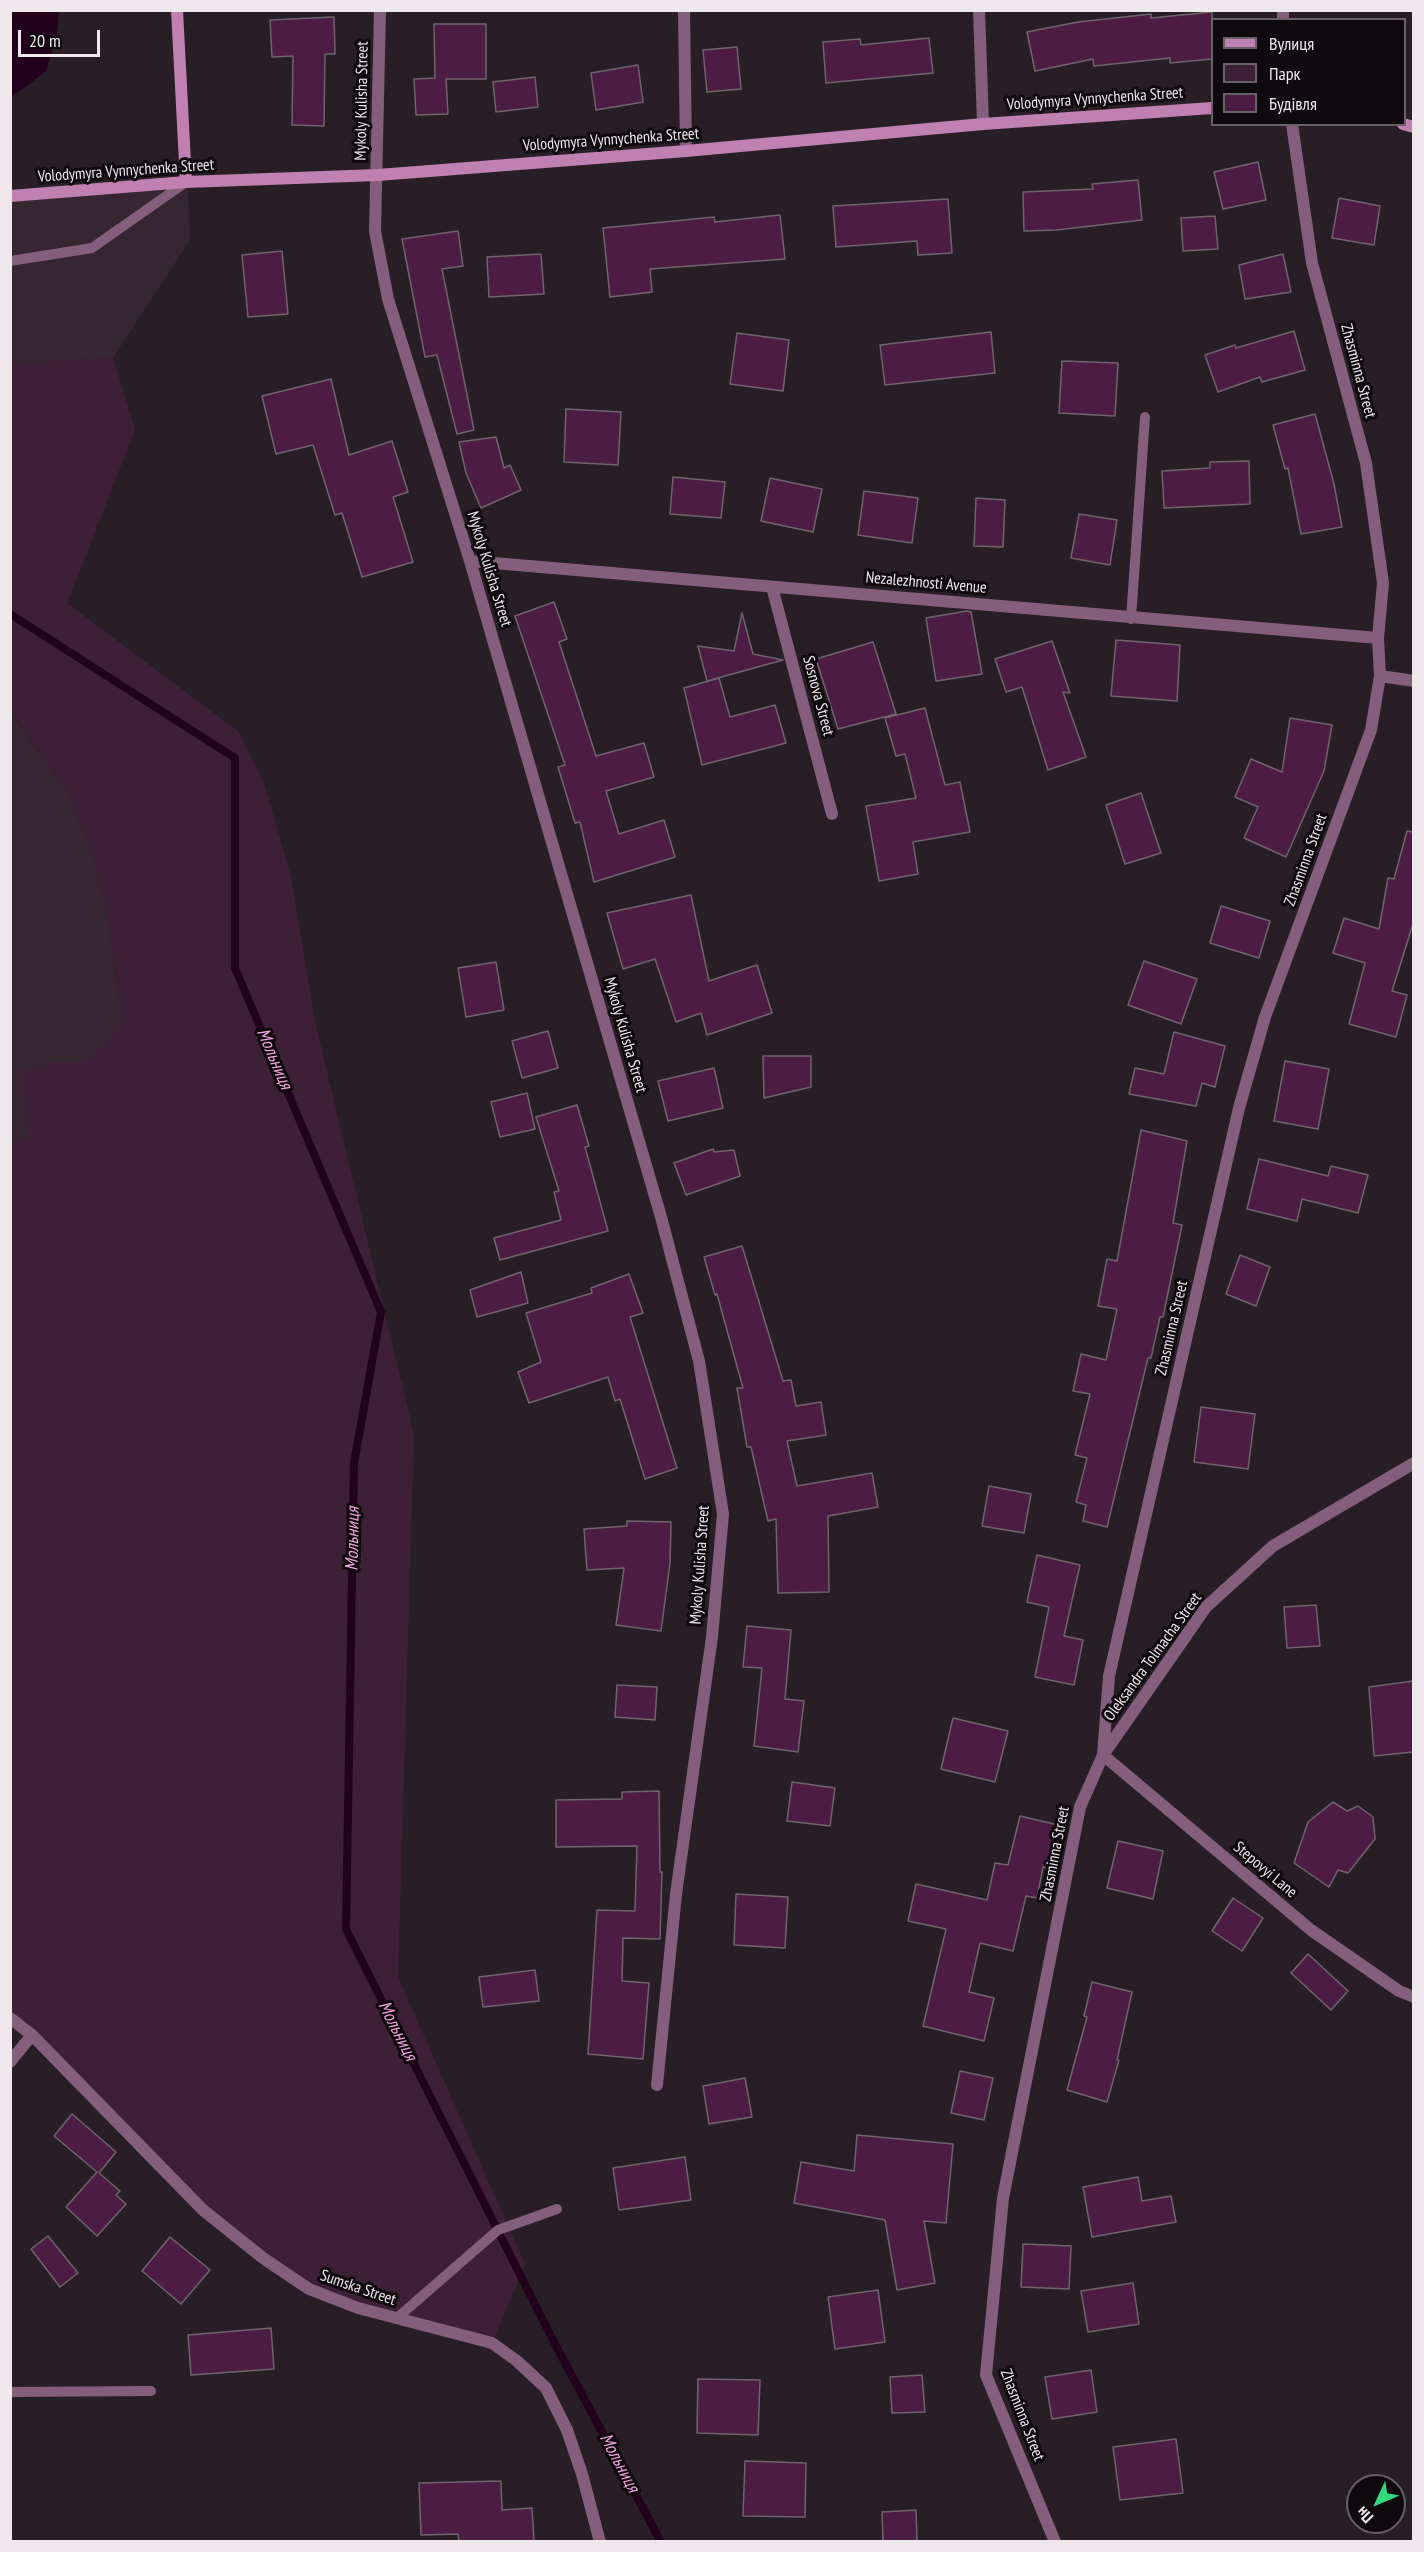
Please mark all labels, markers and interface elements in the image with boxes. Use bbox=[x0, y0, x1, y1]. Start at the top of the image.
scale bar bbox=[21, 18, 104, 56]
legend bbox=[1211, 18, 1406, 126]
text: 20 m bbox=[29, 29, 61, 52]
text: Вулиця bbox=[1269, 32, 1314, 55]
street label: Mykoly Kulisha Street bbox=[351, 41, 373, 161]
text: Парк bbox=[1269, 62, 1300, 85]
street label: Volodymyra Vynnychenka Street bbox=[1006, 83, 1184, 115]
text: Будівля bbox=[1269, 92, 1317, 115]
street label: Volodymyra Vynnychenka Street bbox=[522, 124, 700, 156]
street label: Volodymyra Vynnychenka Street bbox=[37, 155, 215, 187]
street label: Zhasminna Street bbox=[1336, 322, 1380, 420]
street label: Mykoly Kulisha Street bbox=[462, 509, 516, 629]
street label: Nezalezhnosti Avenue bbox=[865, 568, 987, 598]
street label: Sosnova Street bbox=[798, 654, 838, 738]
street label: Zhasminna Street bbox=[1280, 811, 1332, 909]
street label: Mykoly Kulisha Street bbox=[599, 975, 651, 1095]
water label: Мольниця bbox=[252, 1025, 296, 1093]
street label: Zhasminna Street bbox=[1152, 1279, 1192, 1377]
street label: Mykoly Kulisha Street bbox=[686, 1505, 714, 1625]
water label: Мольниця bbox=[342, 1507, 364, 1571]
street label: Oleksandra Tolmacha Street bbox=[1100, 1589, 1206, 1725]
street label: Zhasminna Street bbox=[1036, 1805, 1074, 1903]
street label: Stepovyi Lane bbox=[1229, 1838, 1301, 1902]
water label: Мольниця bbox=[373, 1998, 421, 2064]
street label: Sumska Street bbox=[318, 2266, 398, 2310]
street label: Zhasminna Street bbox=[996, 2366, 1048, 2464]
water label: Мольниця bbox=[594, 2430, 644, 2496]
north arrow bbox=[1346, 2474, 1406, 2534]
text: Пн bbox=[1352, 2503, 1377, 2528]

